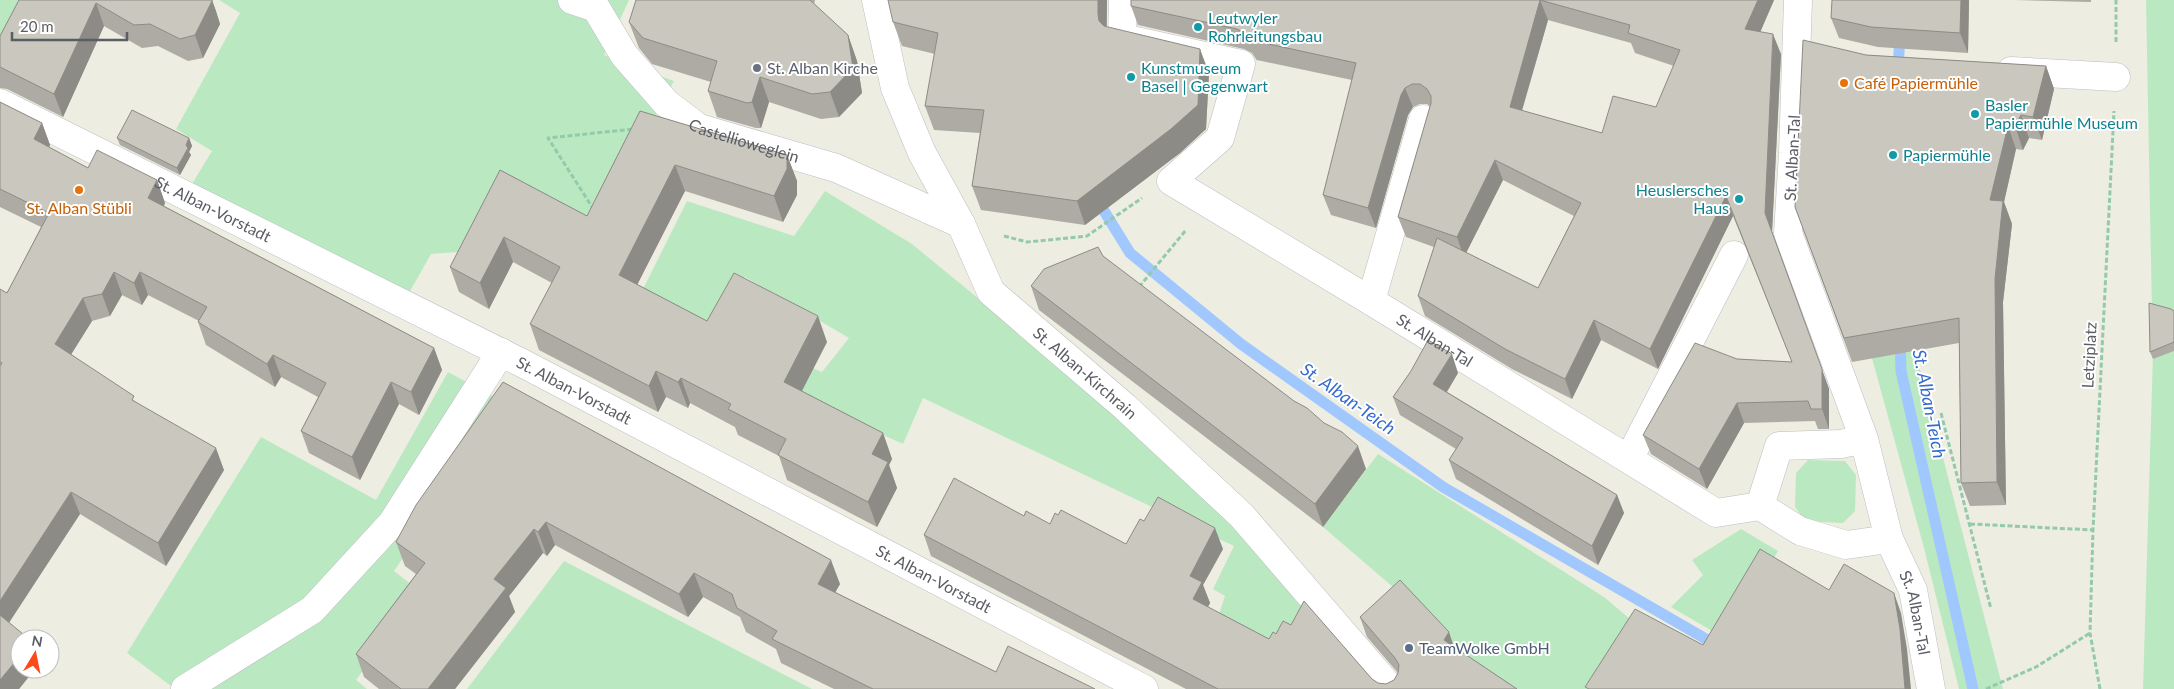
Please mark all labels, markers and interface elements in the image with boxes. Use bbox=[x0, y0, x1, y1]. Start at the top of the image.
place label: Leutwyler Rohrleitungsbau bbox=[1208, 8, 1322, 45]
scale bar bbox=[12, 10, 128, 42]
text: 20 m bbox=[20, 17, 54, 35]
marker: Leutwyler Rohrleitungsbau bbox=[1192, 21, 1204, 33]
place label: St. Alban Kirche bbox=[767, 58, 878, 77]
place label: Kunstmuseum Basel | Gegenwart bbox=[1141, 58, 1268, 95]
marker: St. Alban Kirche bbox=[751, 62, 763, 74]
marker: Kunstmuseum Basel | Gegenwart bbox=[1125, 71, 1137, 83]
place label: Café Papiermühle bbox=[1854, 73, 1978, 92]
marker: Café Papiermühle bbox=[1838, 77, 1850, 89]
place label: Basler Papiermühle Museum bbox=[1985, 95, 2138, 132]
marker: Basler Papiermühle Museum bbox=[1969, 108, 1981, 120]
street label: Castellioweglein bbox=[685, 114, 802, 166]
street label: St. Alban-Tal bbox=[1780, 114, 1803, 201]
place label: Papiermühle bbox=[1903, 145, 1991, 164]
marker: Papiermühle bbox=[1887, 149, 1899, 161]
street label: St. Alban-Vorstadt bbox=[152, 172, 275, 246]
place label: Heuslersches Haus bbox=[1636, 180, 1729, 217]
marker: St. Alban Stübli bbox=[73, 184, 85, 196]
marker: Heuslersches Haus bbox=[1733, 193, 1745, 205]
place label: St. Alban Stübli bbox=[26, 198, 132, 217]
street label: St. Alban-Tal bbox=[1393, 309, 1477, 370]
street label: Letziplatz bbox=[2077, 321, 2100, 389]
street label: St. Alban-Kirchrain bbox=[1030, 323, 1141, 422]
water label: St. Alban-Teich bbox=[1909, 348, 1951, 460]
street label: St. Alban-Vorstadt bbox=[514, 352, 635, 428]
water label: St. Alban-Teich bbox=[1297, 358, 1400, 439]
street label: St. Alban-Vorstadt bbox=[873, 540, 995, 616]
street label: St. Alban-Tal bbox=[1896, 567, 1935, 656]
north arrow bbox=[10, 629, 60, 679]
text: N bbox=[31, 631, 44, 650]
place label: TeamWolke GmbH bbox=[1419, 638, 1550, 657]
marker: TeamWolke GmbH bbox=[1403, 642, 1415, 654]

